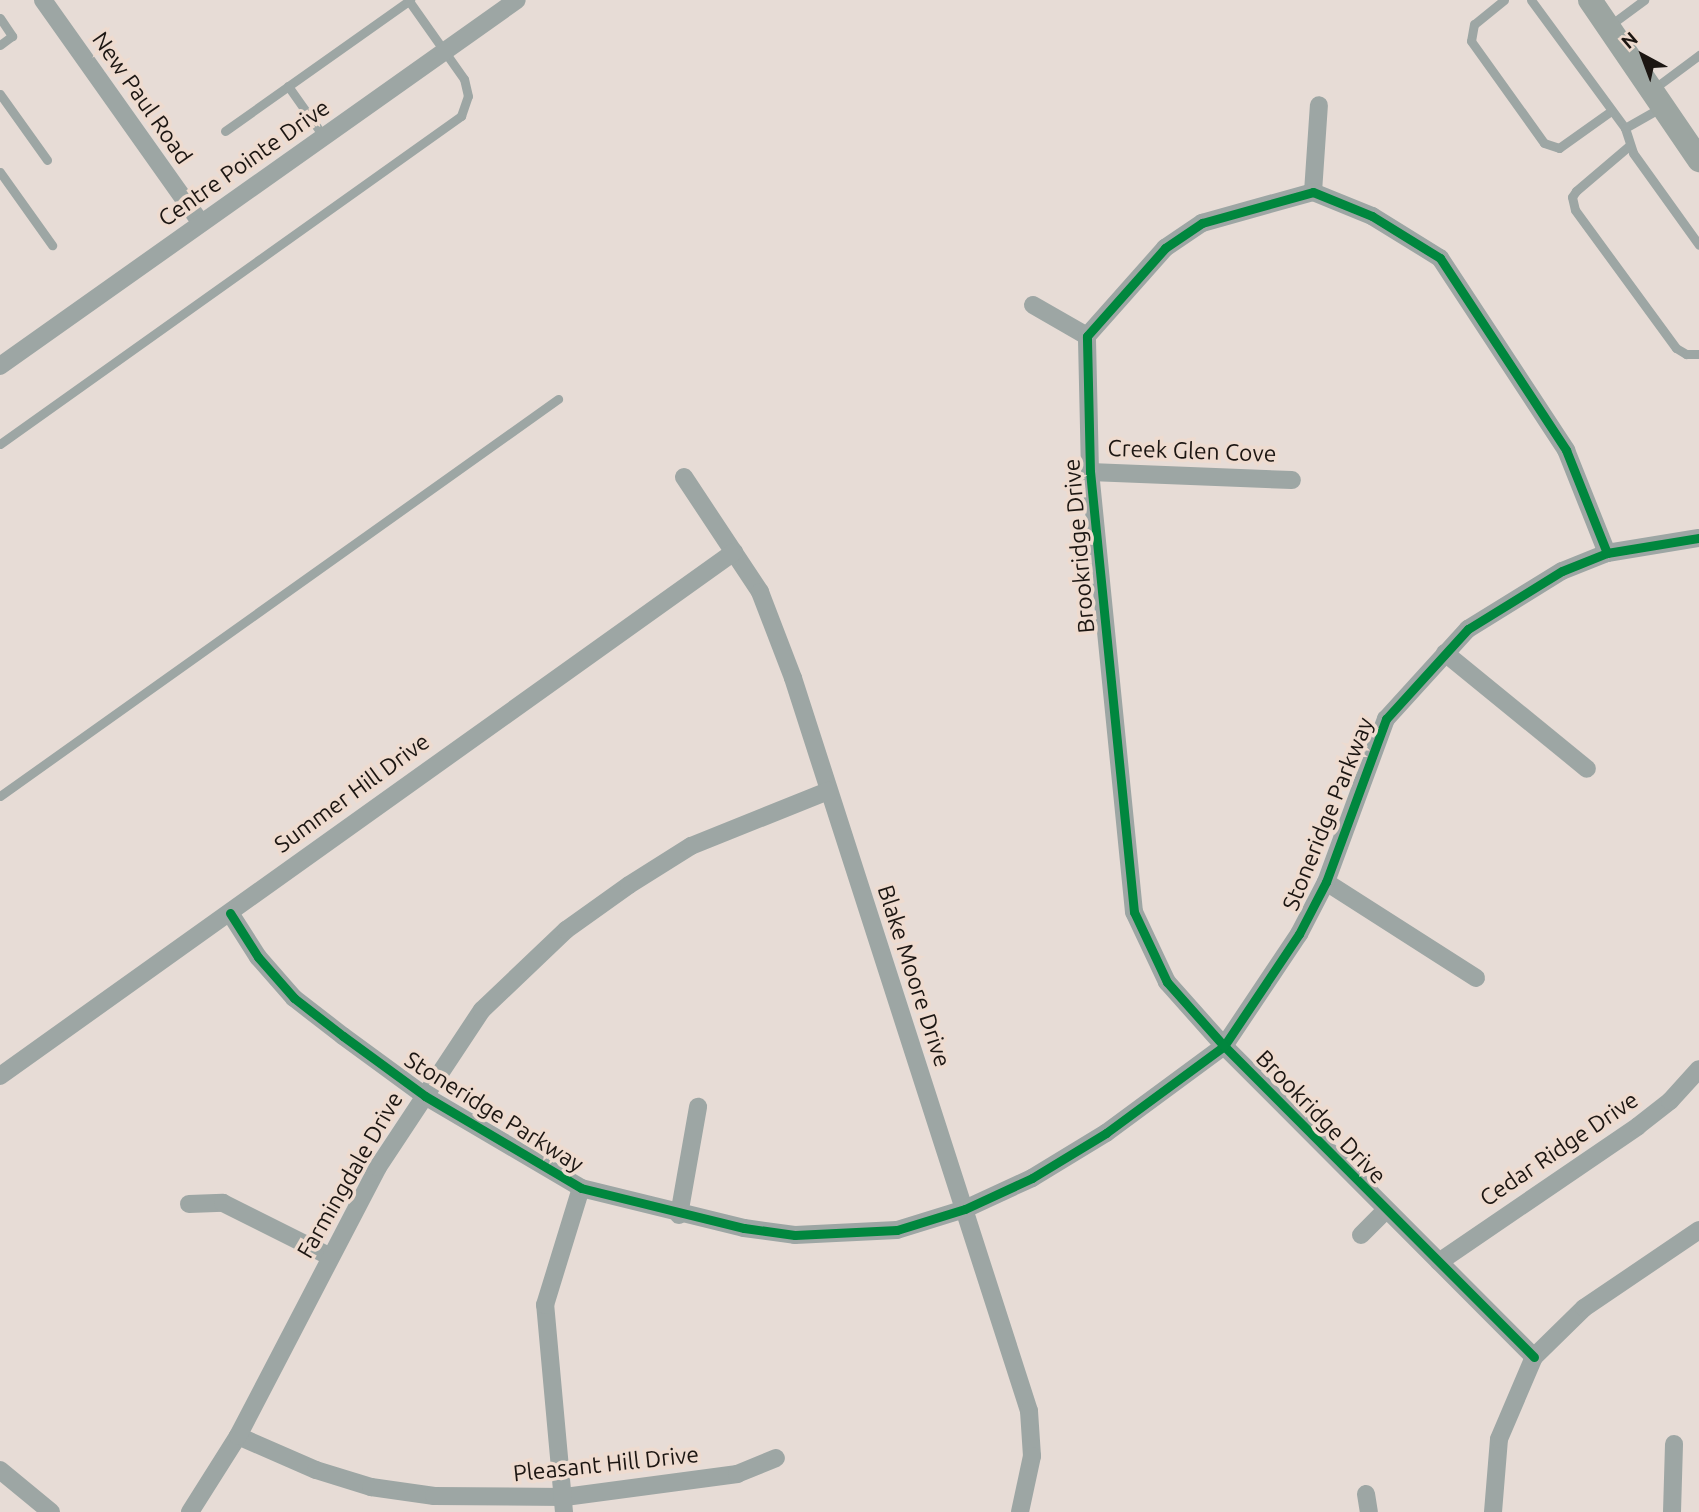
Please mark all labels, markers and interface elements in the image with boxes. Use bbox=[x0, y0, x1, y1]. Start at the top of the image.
north arrow bbox=[1608, 21, 1678, 91]
street label: New Paul Road bbox=[86, 27, 198, 169]
text: N bbox=[1617, 27, 1642, 53]
street label: Centre Pointe Drive bbox=[153, 94, 335, 232]
street label: Creek Glen Cove bbox=[1107, 434, 1277, 468]
street label: Brookridge Drive bbox=[1058, 458, 1100, 634]
street label: Stoneridge Parkway bbox=[1277, 713, 1379, 915]
street label: Summer Hill Drive bbox=[269, 728, 435, 858]
street label: Blake Moore Drive bbox=[872, 882, 956, 1070]
street label: Brookridge Drive bbox=[1250, 1044, 1392, 1190]
street label: Stoneridge Parkway bbox=[399, 1046, 589, 1178]
street label: Cedar Ridge Drive bbox=[1475, 1086, 1643, 1212]
street label: Farmingdale Drive bbox=[291, 1087, 409, 1263]
street label: Pleasant Hill Drive bbox=[512, 1441, 700, 1487]

